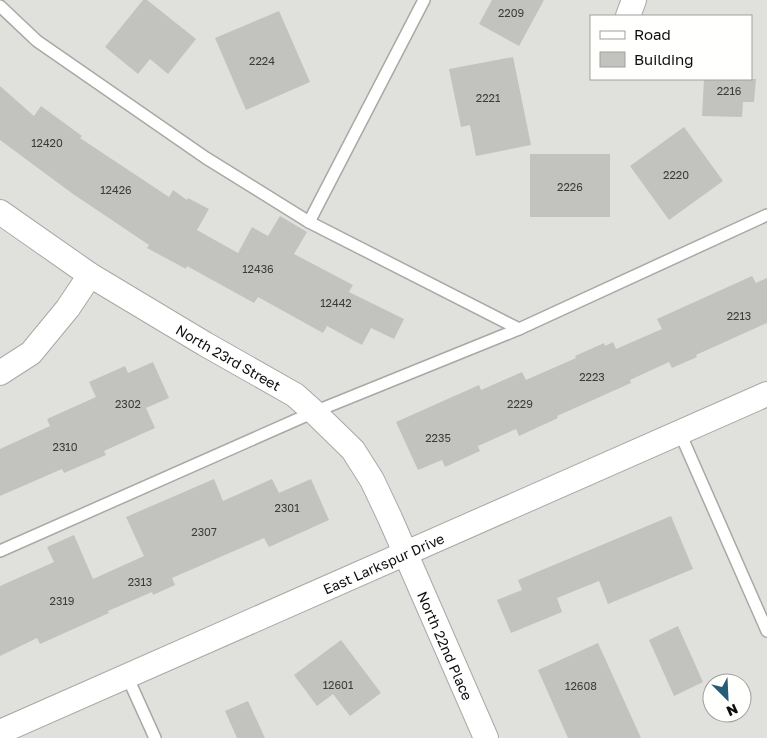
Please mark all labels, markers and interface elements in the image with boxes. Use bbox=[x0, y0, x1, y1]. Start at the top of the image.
house number: 2209 bbox=[498, 6, 524, 19]
legend bbox=[590, 15, 752, 80]
text: Road bbox=[634, 25, 671, 43]
text: Building bbox=[634, 50, 694, 68]
house number: 2224 bbox=[249, 54, 275, 67]
house number: 2216 bbox=[717, 84, 742, 97]
house number: 2221 bbox=[476, 91, 500, 104]
house number: 12420 bbox=[31, 136, 63, 149]
house number: 2220 bbox=[663, 168, 689, 181]
house number: 2226 bbox=[557, 180, 583, 193]
house number: 12426 bbox=[100, 183, 132, 196]
house number: 12436 bbox=[242, 262, 274, 275]
house number: 12442 bbox=[320, 296, 352, 309]
house number: 2213 bbox=[727, 309, 751, 322]
street label: North 23rd Street bbox=[173, 320, 284, 394]
house number: 2223 bbox=[579, 370, 605, 383]
house number: 2302 bbox=[115, 397, 141, 410]
house number: 2229 bbox=[507, 397, 533, 410]
house number: 2235 bbox=[425, 431, 451, 444]
house number: 2310 bbox=[53, 440, 78, 453]
house number: 2301 bbox=[275, 501, 299, 514]
house number: 2307 bbox=[191, 525, 217, 538]
street label: East Larkspur Drive bbox=[320, 529, 447, 597]
house number: 2313 bbox=[128, 575, 152, 588]
street label: North 22nd Place bbox=[414, 589, 477, 702]
house number: 2319 bbox=[50, 594, 74, 607]
north arrow bbox=[702, 673, 752, 723]
house number: 12601 bbox=[323, 678, 353, 691]
house number: 12608 bbox=[565, 679, 597, 692]
text: N bbox=[724, 700, 741, 720]

